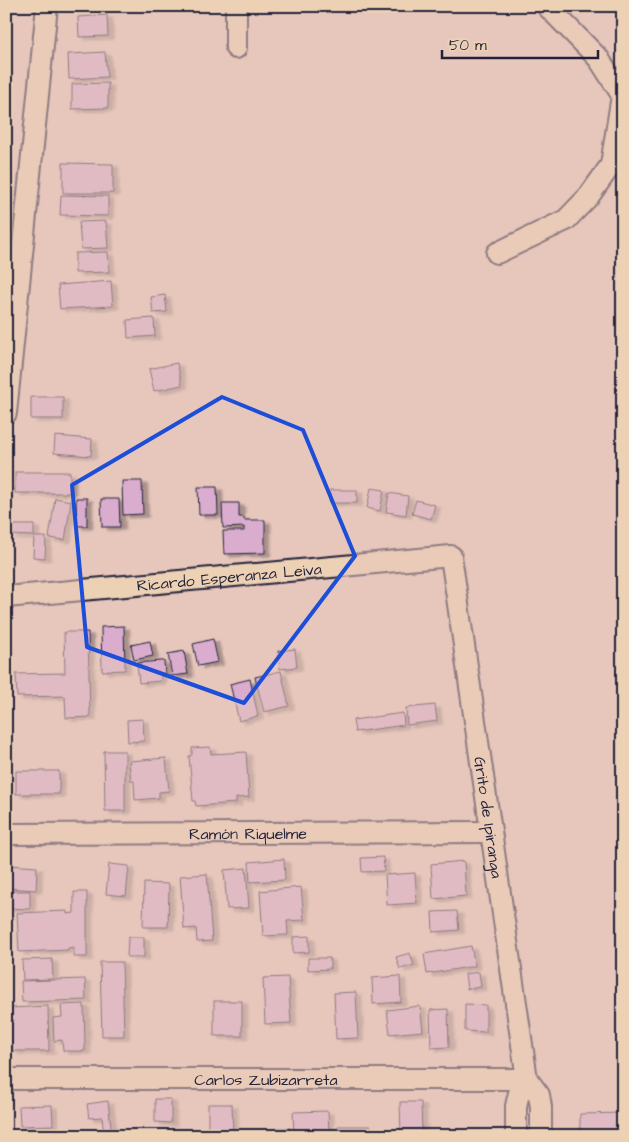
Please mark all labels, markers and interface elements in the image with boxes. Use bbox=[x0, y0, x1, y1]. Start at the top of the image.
scale bar bbox=[442, 28, 598, 60]
text: 50 m bbox=[449, 35, 487, 56]
street label: Ricardo Esperanza Leiva bbox=[136, 558, 323, 597]
street label: Grito de Ipiranga bbox=[468, 755, 508, 880]
street label: Ramón Riquelme bbox=[189, 823, 307, 845]
street label: Carlos Zubizarreta bbox=[194, 1069, 338, 1091]

